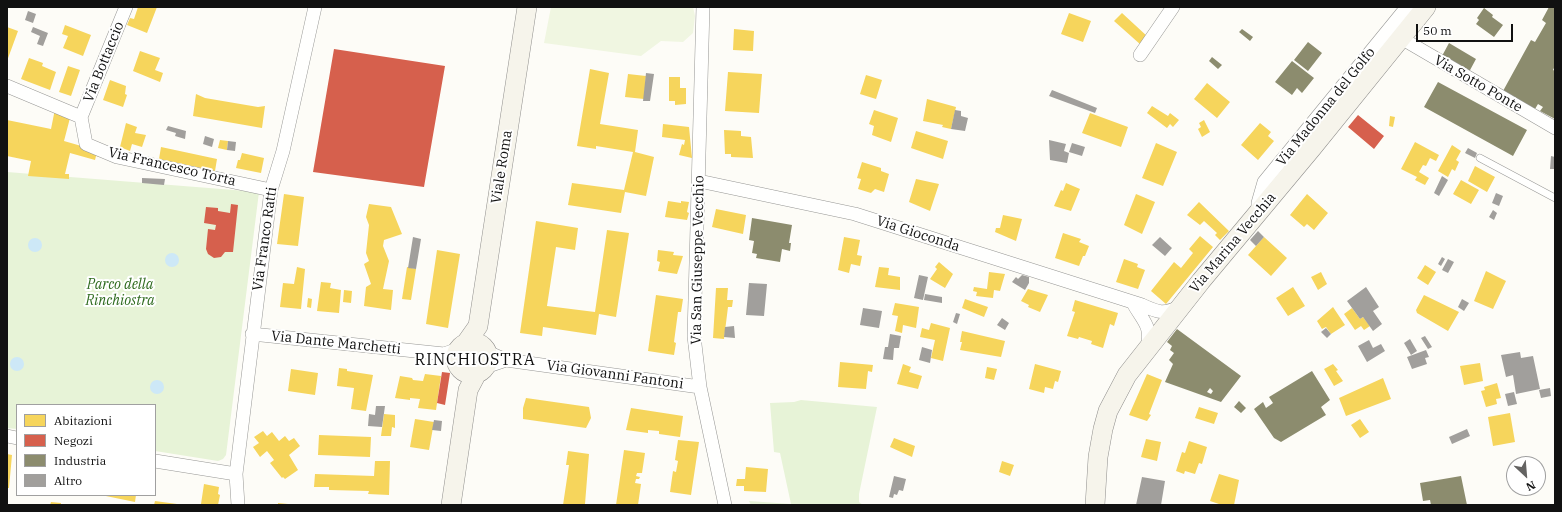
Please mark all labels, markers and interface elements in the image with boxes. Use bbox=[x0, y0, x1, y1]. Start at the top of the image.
scale bar bbox=[1418, 16, 1515, 42]
street label: Via Bottaccio bbox=[80, 19, 128, 105]
text: 50 m bbox=[1423, 23, 1452, 38]
street label: Via Madonna del Golfo bbox=[1273, 44, 1379, 170]
street label: Via Sotto Ponte bbox=[1431, 52, 1525, 116]
street label: Viale Roma bbox=[488, 129, 516, 205]
street label: Via Francesco Torta bbox=[107, 144, 237, 190]
street label: Via San Giuseppe Vecchio bbox=[688, 175, 708, 345]
street label: Via Franco Ratti bbox=[249, 186, 281, 292]
street label: Via Marina Vecchia bbox=[1186, 189, 1280, 297]
street label: Via Gioconda bbox=[874, 213, 962, 255]
park label: Parco della Rinchiostra bbox=[85, 277, 155, 310]
street label: Via Dante Marchetti bbox=[270, 328, 402, 358]
district label: RINCHIOSTRA bbox=[414, 350, 536, 370]
street label: Via Giovanni Fantoni bbox=[545, 357, 685, 393]
legend bbox=[16, 404, 156, 496]
text: Abitazioni bbox=[54, 413, 112, 428]
text: Negozi bbox=[54, 433, 93, 448]
text: Industria bbox=[54, 453, 106, 468]
north arrow bbox=[1506, 456, 1546, 496]
text: Altro bbox=[54, 473, 82, 488]
text: N bbox=[1524, 478, 1538, 494]

